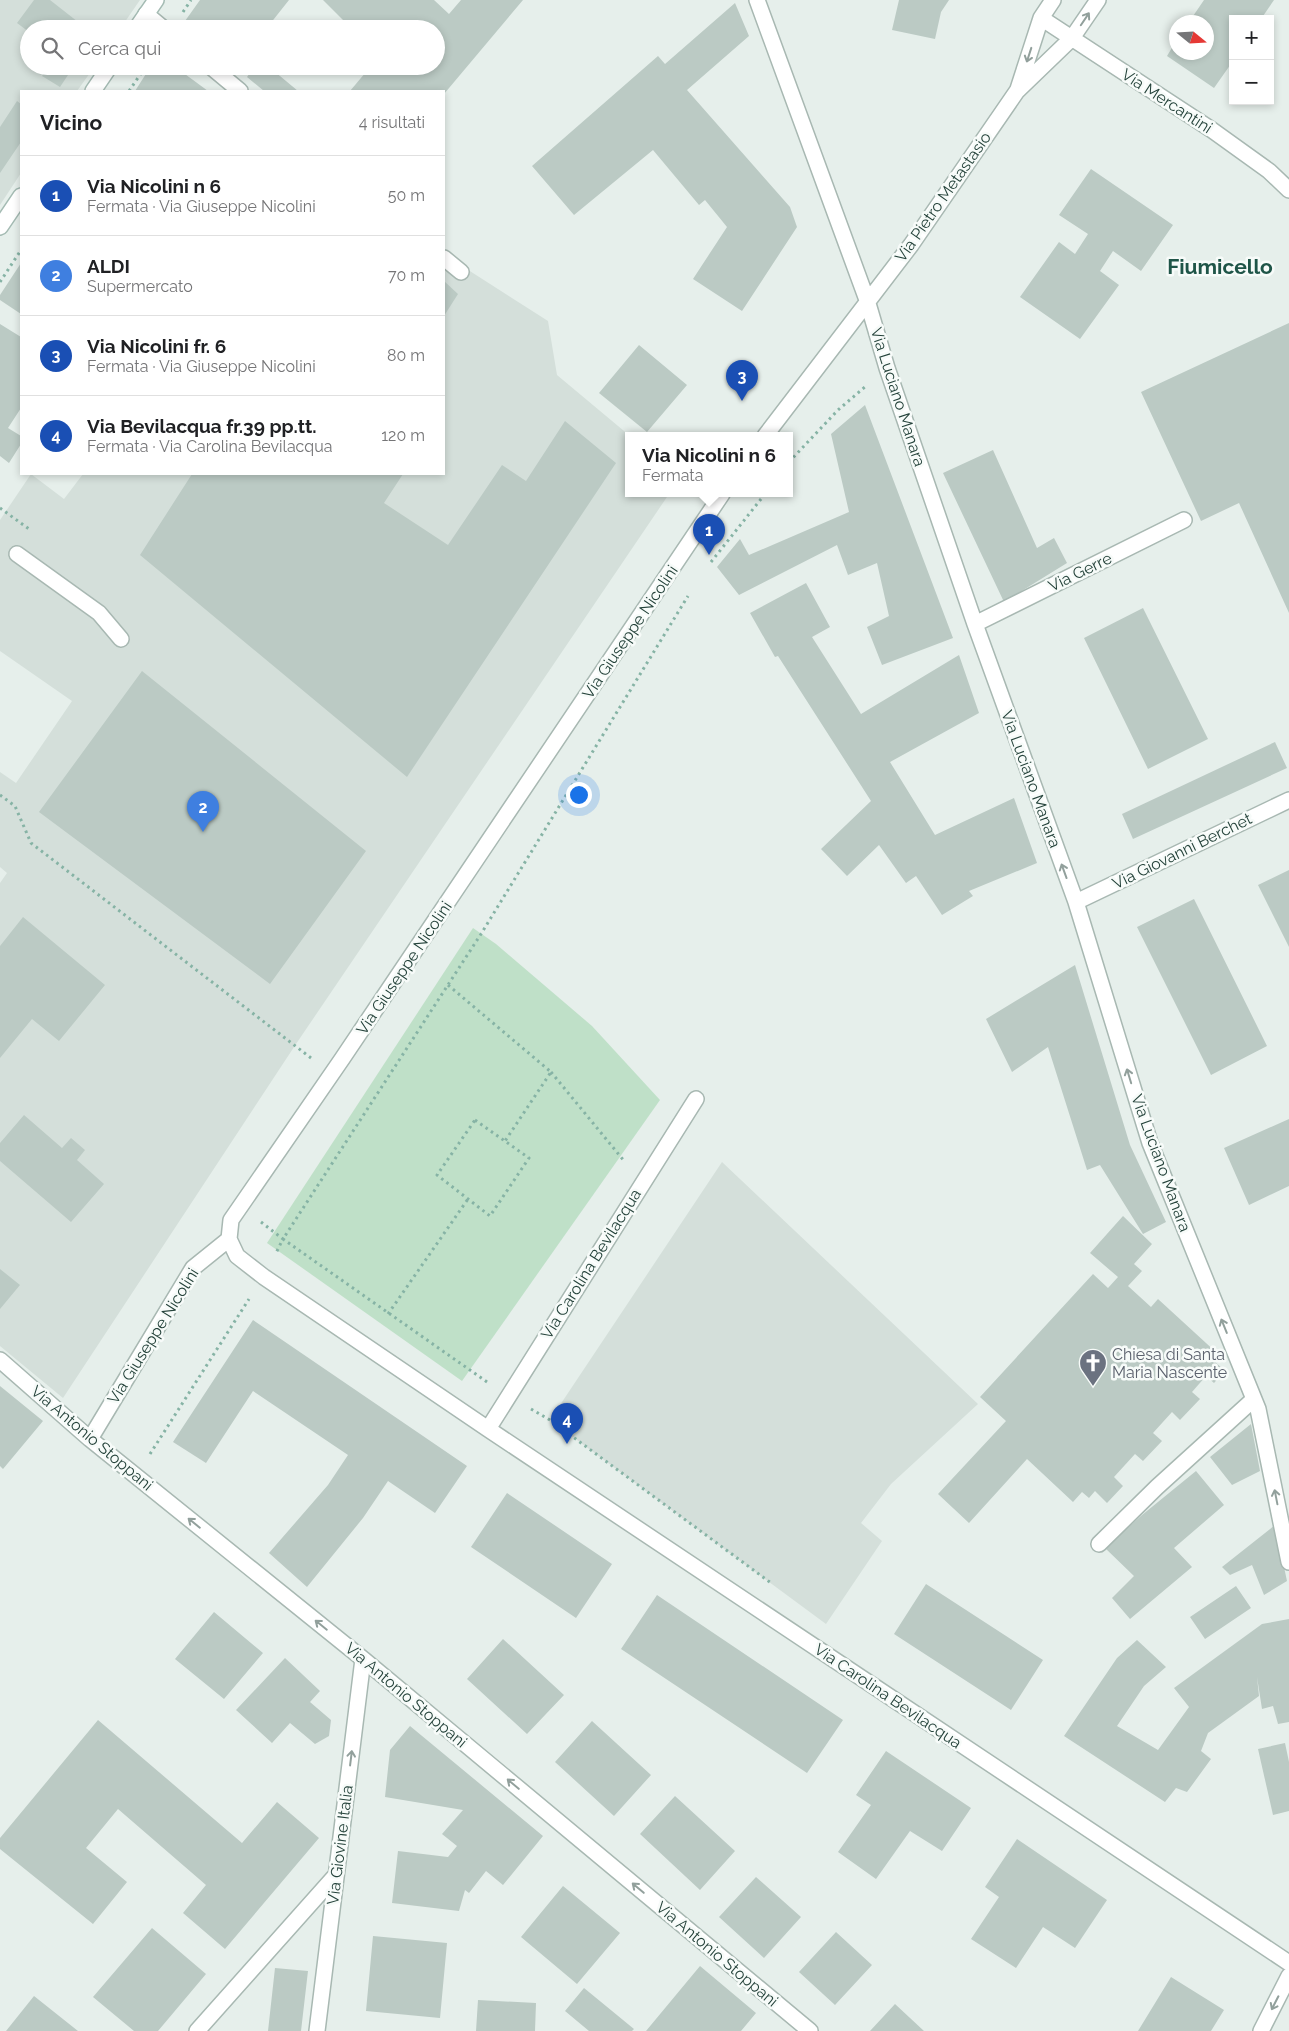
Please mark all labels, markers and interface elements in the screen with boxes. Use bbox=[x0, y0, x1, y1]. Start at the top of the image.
one-way arrow bbox=[1080, 12, 1090, 26]
north arrow bbox=[1169, 15, 1214, 60]
map controls bbox=[1229, 15, 1274, 105]
button: + bbox=[1229, 15, 1274, 60]
search box bbox=[20, 20, 445, 75]
icon: search bbox=[38, 34, 66, 62]
text: Cerca qui bbox=[78, 37, 161, 59]
one-way arrow bbox=[1024, 46, 1033, 62]
button: − bbox=[1229, 60, 1274, 105]
street label: Via Mercantini bbox=[1118, 65, 1216, 137]
text: Vicino bbox=[40, 110, 102, 135]
text: 4 risultati bbox=[359, 113, 425, 132]
street label: Via Pietro Metastasio bbox=[891, 128, 995, 266]
text: Via Nicolini n 6 bbox=[87, 175, 221, 197]
text: 1 bbox=[52, 186, 60, 205]
text: 50 m bbox=[388, 186, 425, 205]
text: Fermata · Via Giuseppe Nicolini bbox=[87, 197, 316, 216]
district label: Fiumicello bbox=[1167, 254, 1273, 279]
text: ALDI bbox=[87, 255, 130, 277]
text: 2 bbox=[51, 266, 61, 285]
text: 70 m bbox=[388, 266, 425, 285]
text: Supermercato bbox=[87, 277, 193, 296]
street label: Via Luciano Manara bbox=[867, 325, 929, 469]
text: Via Nicolini fr. 6 bbox=[87, 335, 226, 357]
text: 3 bbox=[52, 346, 60, 365]
text: 80 m bbox=[387, 346, 425, 365]
text: Fermata · Via Giuseppe Nicolini bbox=[87, 357, 316, 376]
pin: 3 bbox=[726, 360, 758, 401]
text: Via Bevilacqua fr.39 pp.tt. bbox=[87, 415, 317, 437]
text: 4 bbox=[51, 426, 61, 445]
text: 120 m bbox=[381, 426, 425, 445]
popup bbox=[625, 432, 793, 497]
text: Fermata · Via Carolina Bevilacqua bbox=[87, 437, 332, 456]
text: Via Nicolini n 6 bbox=[642, 444, 776, 466]
text: Fermata bbox=[642, 466, 703, 485]
pin: 1 bbox=[693, 514, 725, 555]
street label: Via Gerre bbox=[1045, 548, 1115, 596]
street label: Via Giuseppe Nicolini bbox=[578, 562, 682, 702]
street label: Via Luciano Manara bbox=[997, 708, 1065, 850]
your location bbox=[566, 782, 592, 808]
pin: 2 bbox=[187, 791, 219, 832]
street label: Via Giovanni Berchet bbox=[1109, 809, 1255, 893]
one-way arrow bbox=[1059, 864, 1068, 879]
street label: Via Giuseppe Nicolini bbox=[352, 898, 456, 1038]
one-way arrow bbox=[1124, 1068, 1134, 1084]
street label: Via Luciano Manara bbox=[1127, 1092, 1195, 1234]
street label: Via Carolina Bevilacqua bbox=[537, 1185, 645, 1343]
street label: Via Giuseppe Nicolini bbox=[103, 1265, 203, 1407]
one-way arrow bbox=[1219, 1318, 1228, 1333]
place label: Chiesa di Santa Maria Nascente bbox=[1112, 1345, 1227, 1382]
church icon: Chiesa di Santa Maria Nascente bbox=[1078, 1348, 1108, 1387]
street label: Via Antonio Stoppani bbox=[27, 1381, 157, 1495]
pin: 4 bbox=[551, 1403, 583, 1444]
one-way arrow bbox=[1271, 1490, 1280, 1506]
one-way arrow bbox=[188, 1517, 201, 1528]
one-way arrow bbox=[314, 1619, 327, 1630]
street label: Via Antonio Stoppani bbox=[341, 1638, 471, 1752]
street label: Via Carolina Bevilacqua bbox=[811, 1640, 965, 1752]
one-way arrow bbox=[346, 1750, 356, 1766]
one-way arrow bbox=[507, 1778, 520, 1790]
street label: Via Giovine Italia bbox=[323, 1784, 357, 1906]
one-way arrow bbox=[632, 1882, 645, 1893]
street label: Via Antonio Stoppani bbox=[652, 1897, 782, 2011]
one-way arrow bbox=[1270, 1995, 1279, 2010]

